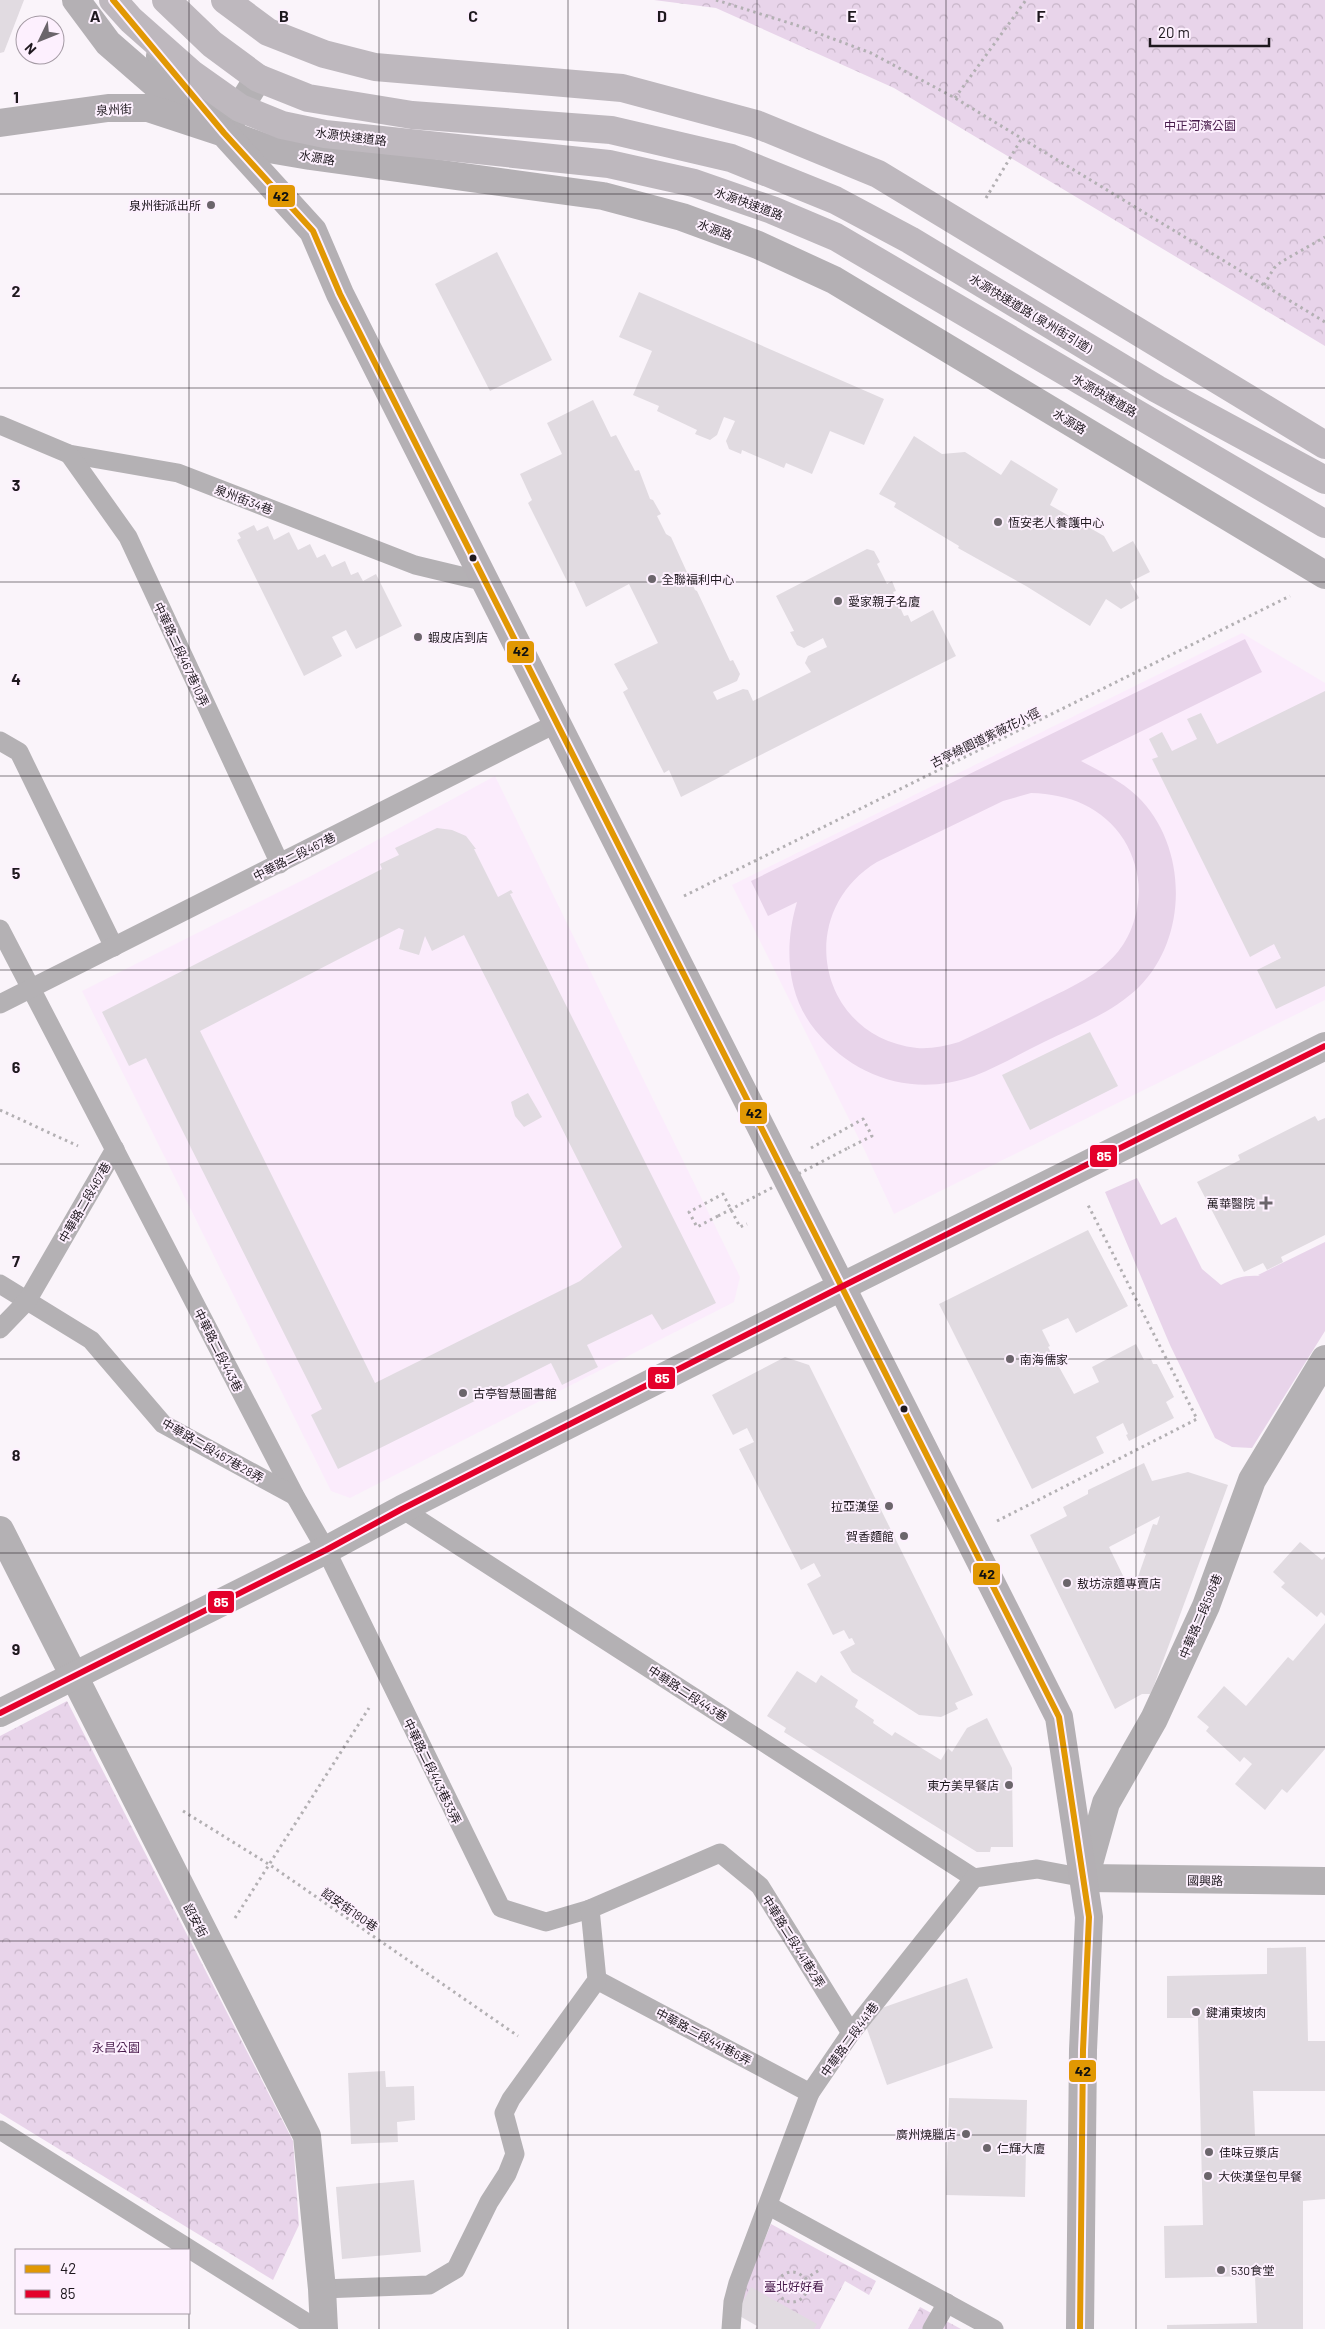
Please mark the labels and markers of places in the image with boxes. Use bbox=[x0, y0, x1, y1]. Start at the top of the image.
place label: 泉州街派出所 bbox=[129, 198, 201, 212]
marker: 泉州街派出所 bbox=[205, 199, 217, 211]
place label: 恆安老人養護中心 bbox=[1008, 515, 1104, 529]
marker: 恆安老人養護中心 bbox=[992, 516, 1004, 528]
unlabelled marker bbox=[468, 553, 478, 563]
place label: 全聯福利中心 bbox=[662, 572, 734, 586]
marker: 全聯福利中心 bbox=[646, 573, 658, 585]
place label: 愛家親子名廈 bbox=[848, 594, 920, 608]
marker: 愛家親子名廈 bbox=[832, 595, 844, 607]
place label: 蝦皮店到店 bbox=[428, 630, 488, 644]
marker: 蝦皮店到店 bbox=[412, 631, 424, 643]
place label: 萬華醫院 bbox=[1207, 1196, 1255, 1210]
marker: 萬華醫院 bbox=[1259, 1196, 1273, 1210]
place label: 南海儒家 bbox=[1020, 1352, 1068, 1366]
marker: 南海儒家 bbox=[1004, 1353, 1016, 1365]
place label: 古亭智慧圖書館 bbox=[473, 1386, 557, 1400]
marker: 古亭智慧圖書館 bbox=[457, 1387, 469, 1399]
unlabelled marker bbox=[899, 1404, 909, 1414]
place label: 拉亞漢堡 bbox=[831, 1499, 879, 1513]
marker: 拉亞漢堡 bbox=[883, 1500, 895, 1512]
place label: 賀香麵館 bbox=[846, 1529, 894, 1543]
marker: 賀香麵館 bbox=[898, 1530, 910, 1542]
place label: 敖坊涼麵專賣店 bbox=[1077, 1576, 1161, 1590]
marker: 敖坊涼麵專賣店 bbox=[1061, 1577, 1073, 1589]
place label: 東方美早餐店 bbox=[927, 1778, 999, 1792]
marker: 東方美早餐店 bbox=[1003, 1779, 1015, 1791]
place label: 鍵浦東坡肉 bbox=[1206, 2005, 1266, 2019]
marker: 鍵浦東坡肉 bbox=[1190, 2006, 1202, 2018]
place label: 廣州燒臘店 bbox=[896, 2127, 956, 2141]
marker: 廣州燒臘店 bbox=[960, 2128, 972, 2140]
place label: 仁輝大廈 bbox=[997, 2141, 1045, 2155]
marker: 仁輝大廈 bbox=[981, 2142, 993, 2154]
place label: 佳味豆漿店 bbox=[1219, 2145, 1279, 2159]
marker: 佳味豆漿店 bbox=[1203, 2146, 1215, 2158]
place label: 大俠漢堡包早餐 bbox=[1218, 2169, 1302, 2183]
marker: 大俠漢堡包早餐 bbox=[1202, 2170, 1214, 2182]
place label: 530食堂 bbox=[1231, 2263, 1274, 2277]
marker: 530食堂 bbox=[1215, 2264, 1227, 2276]

